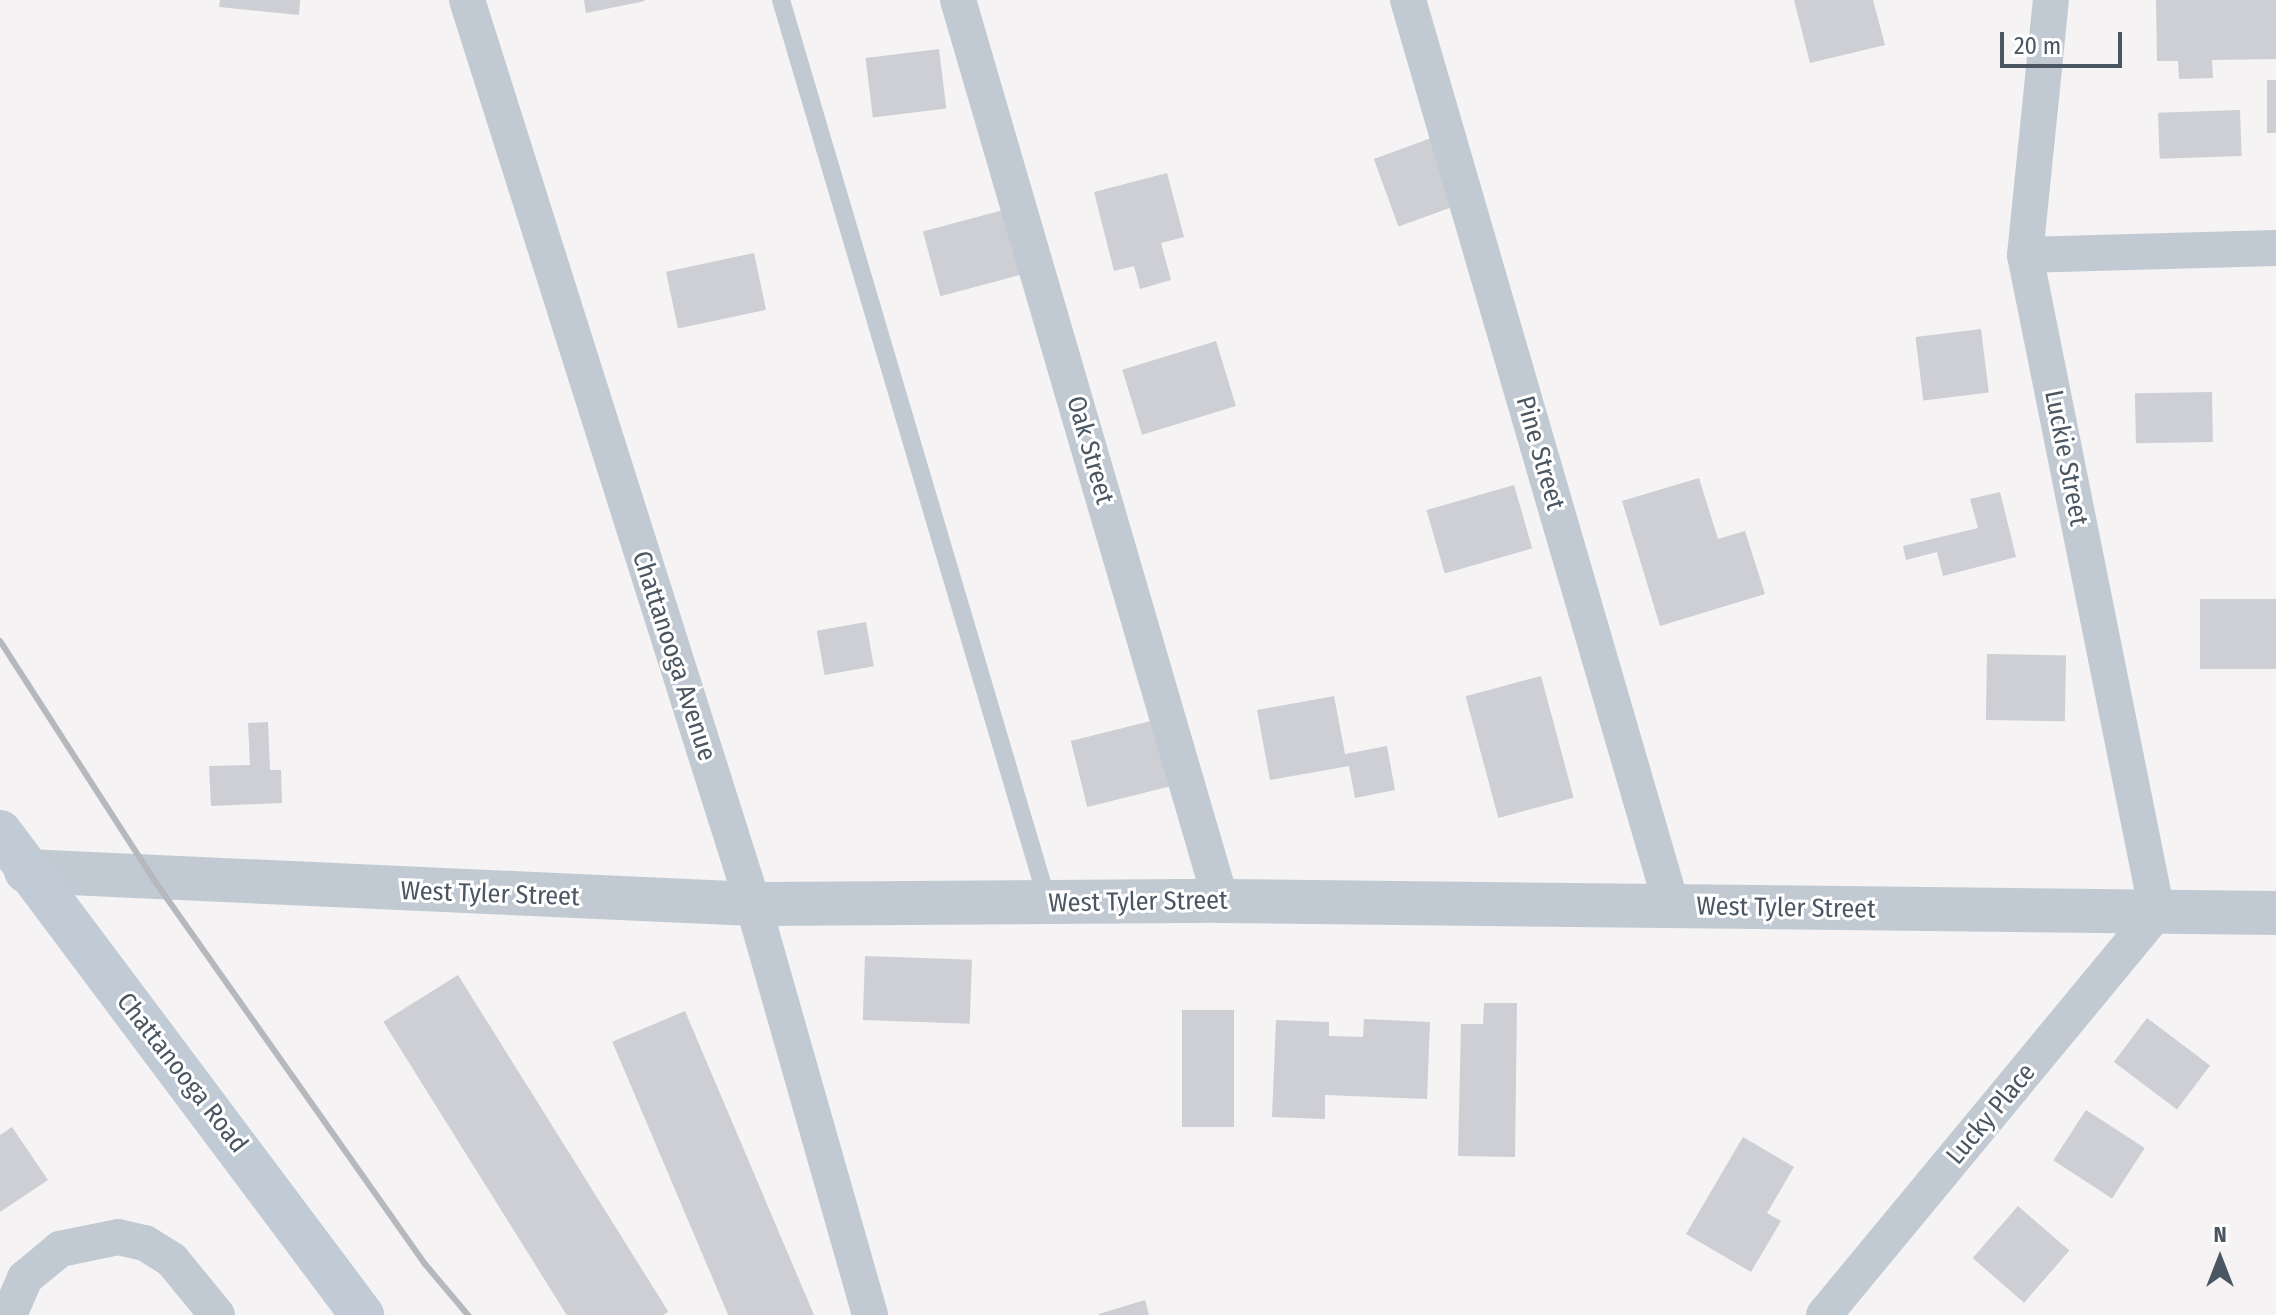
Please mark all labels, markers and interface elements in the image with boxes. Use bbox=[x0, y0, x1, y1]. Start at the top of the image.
scale bar bbox=[2004, 16, 2126, 66]
text: 20 m bbox=[2014, 32, 2061, 60]
street label: Luckie Street bbox=[2038, 388, 2094, 528]
street label: Oak Street bbox=[1060, 392, 1120, 508]
street label: Pine Street bbox=[1509, 393, 1571, 513]
street label: Chattanooga Avenue bbox=[625, 547, 723, 765]
street label: West Tyler Street bbox=[400, 875, 580, 913]
street label: West Tyler Street bbox=[1048, 885, 1228, 919]
street label: West Tyler Street bbox=[1696, 891, 1876, 925]
street label: Chattanooga Road bbox=[110, 987, 254, 1159]
street label: Lucky Place bbox=[1940, 1057, 2042, 1171]
north arrow bbox=[2180, 1219, 2260, 1299]
text: N bbox=[2213, 1221, 2227, 1248]

